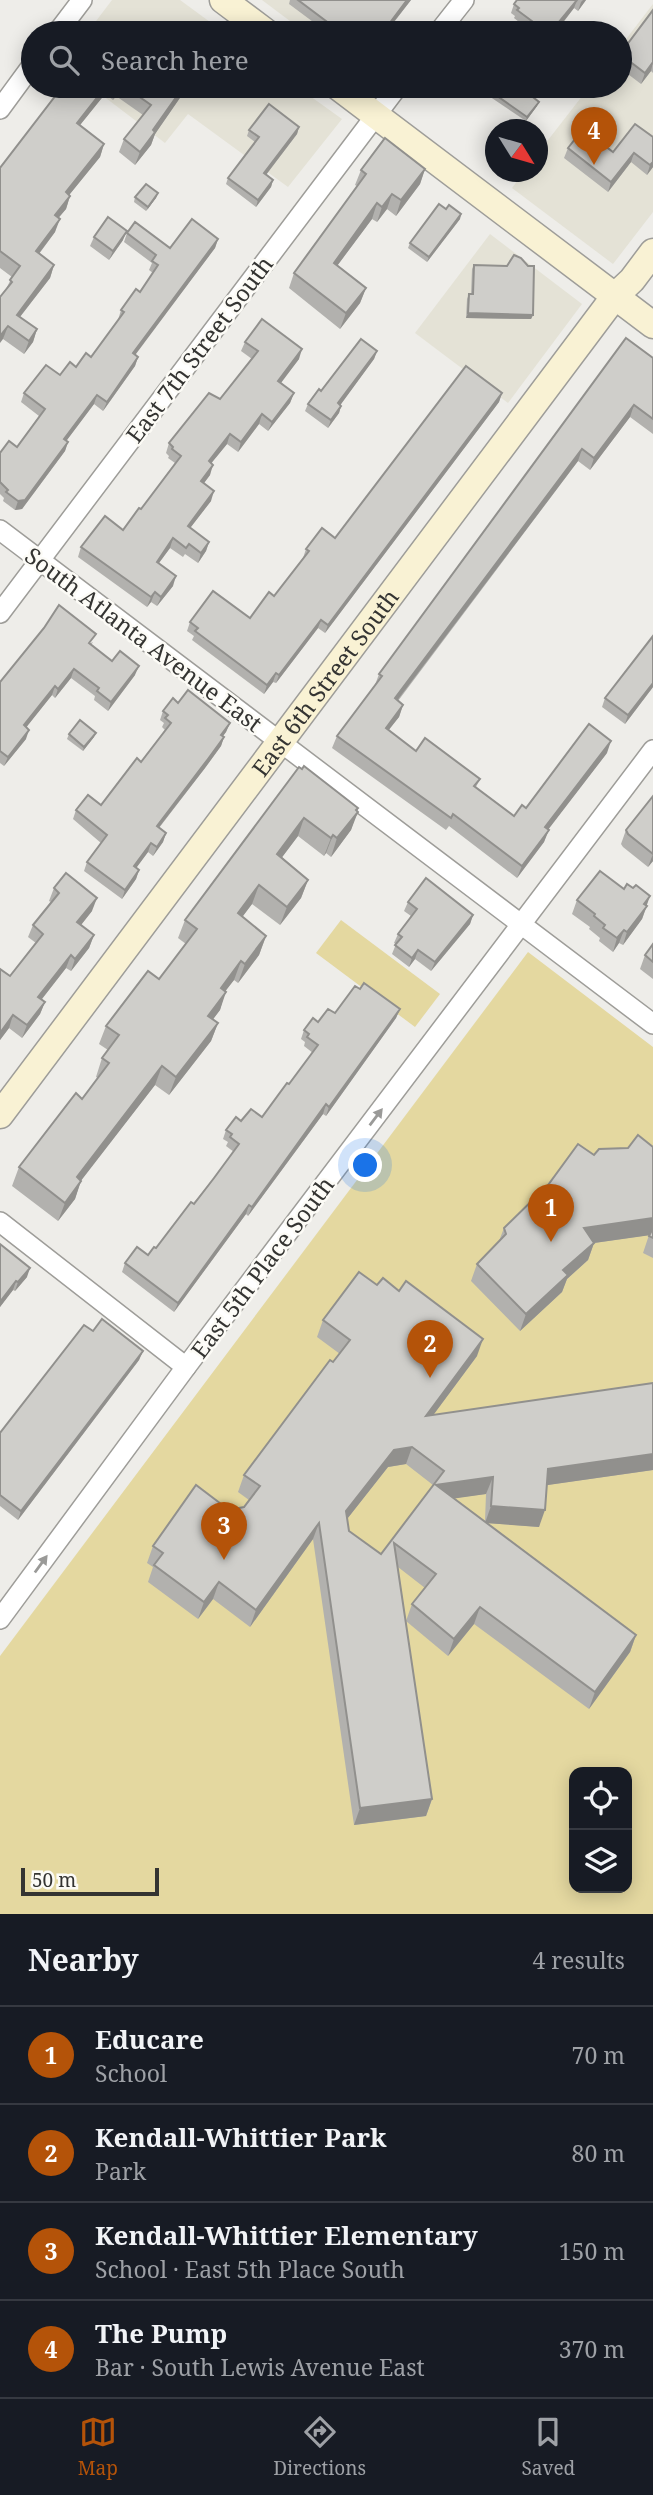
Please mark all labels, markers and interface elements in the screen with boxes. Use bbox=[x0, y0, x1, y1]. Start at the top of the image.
search box bbox=[21, 21, 632, 98]
icon: search bbox=[45, 41, 83, 79]
text: Search here bbox=[101, 42, 249, 78]
pin: 4 bbox=[571, 107, 617, 165]
north arrow bbox=[485, 119, 548, 182]
street label: East 7th Street South bbox=[118, 249, 280, 449]
street label: South Atlanta Avenue East bbox=[19, 539, 269, 739]
street label: East 6th Street South bbox=[244, 582, 406, 783]
one-way arrow bbox=[368, 1108, 382, 1126]
your location bbox=[348, 1148, 382, 1182]
street label: East 5th Place South bbox=[183, 1170, 341, 1364]
pin: 1 bbox=[528, 1184, 574, 1242]
pin: 2 bbox=[407, 1320, 453, 1378]
pin: 3 bbox=[201, 1502, 247, 1560]
one-way arrow bbox=[33, 1555, 47, 1573]
map controls bbox=[569, 1767, 632, 1893]
button: locate bbox=[569, 1767, 632, 1830]
button: layers bbox=[569, 1830, 632, 1893]
scale bar bbox=[21, 1865, 159, 1897]
text: 50 m bbox=[32, 1867, 76, 1893]
text: Nearby bbox=[28, 1939, 139, 1980]
text: 4 results bbox=[532, 1944, 625, 1976]
text: Educare bbox=[95, 2021, 204, 2057]
text: 1 bbox=[45, 2039, 58, 2071]
text: 70 m bbox=[572, 2039, 625, 2071]
text: School bbox=[95, 2057, 167, 2089]
text: Kendall-Whittier Park bbox=[95, 2119, 387, 2155]
text: 2 bbox=[45, 2137, 58, 2169]
text: 80 m bbox=[572, 2137, 625, 2169]
text: Park bbox=[95, 2155, 146, 2187]
text: Kendall-Whittier Elementary bbox=[95, 2217, 478, 2253]
text: 3 bbox=[45, 2235, 58, 2267]
text: 150 m bbox=[559, 2235, 625, 2267]
text: School · East 5th Place South bbox=[95, 2253, 405, 2285]
text: The Pump bbox=[95, 2315, 227, 2351]
text: 4 bbox=[45, 2333, 58, 2365]
text: 370 m bbox=[559, 2333, 625, 2365]
text: Bar · South Lewis Avenue East bbox=[95, 2351, 425, 2383]
tab: Map bbox=[78, 2413, 118, 2481]
tab: Directions bbox=[273, 2413, 366, 2481]
tab: Saved bbox=[521, 2413, 575, 2481]

